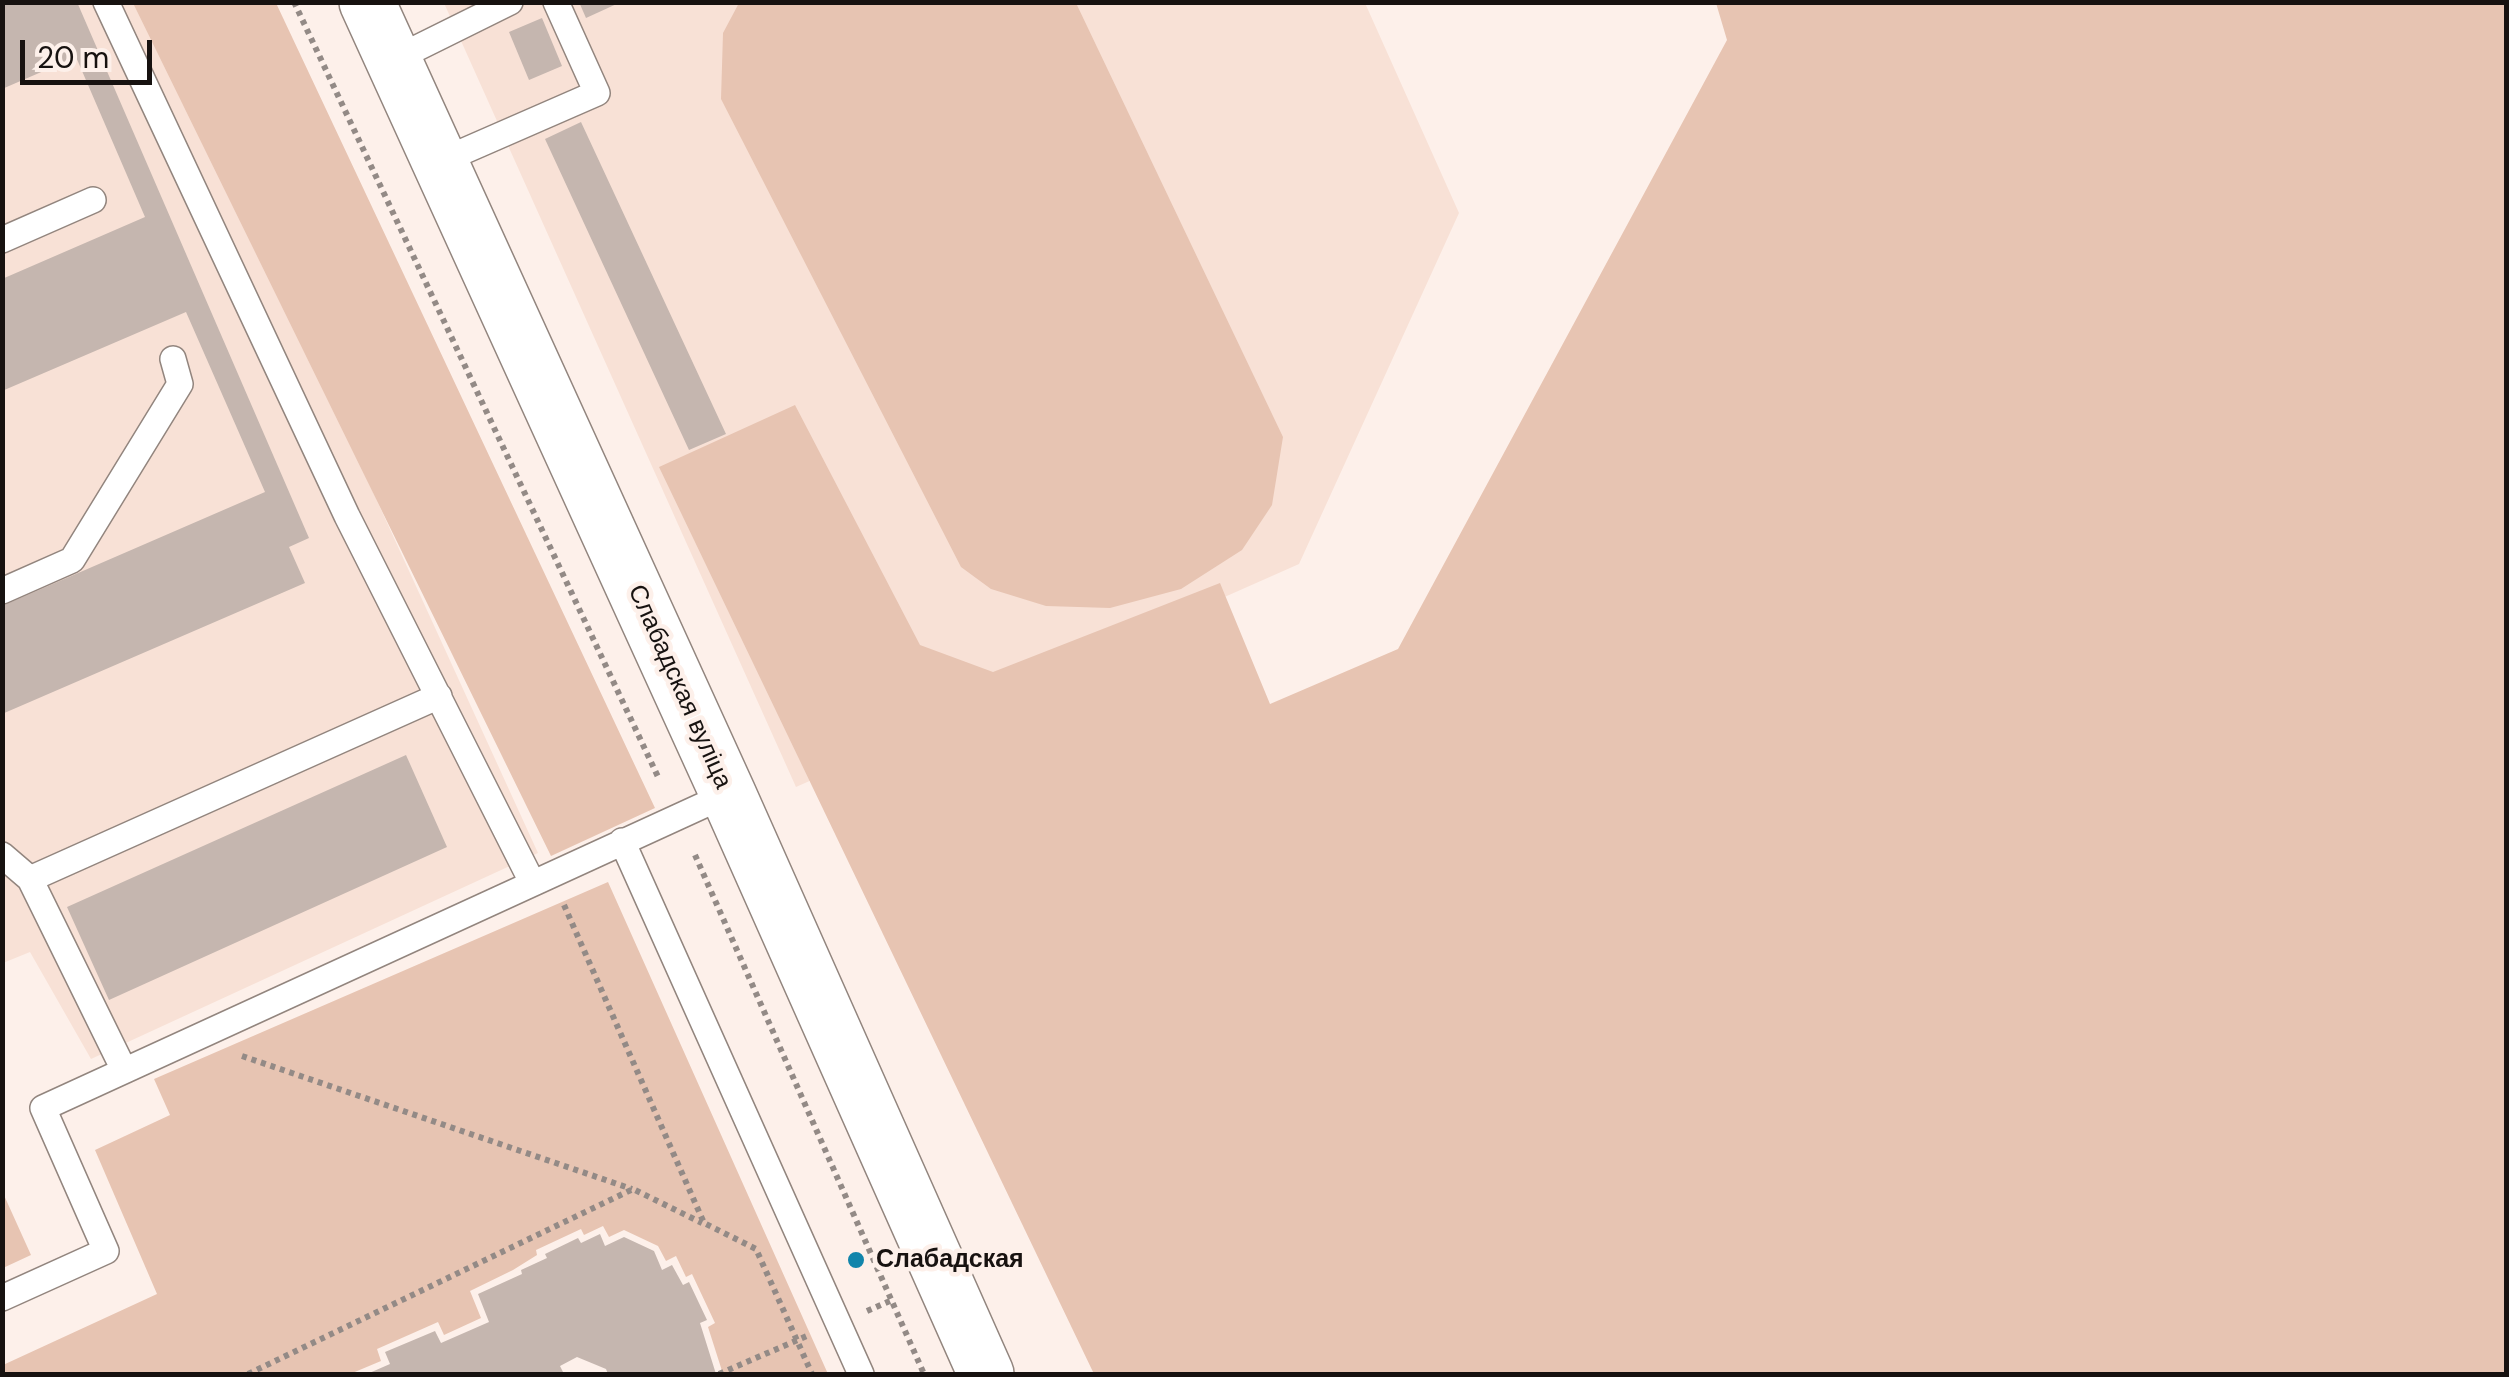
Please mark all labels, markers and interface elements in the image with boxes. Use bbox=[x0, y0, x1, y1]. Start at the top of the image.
scale bar bbox=[25, 20, 158, 82]
text: 20 m bbox=[37, 38, 109, 77]
street label: Слабадская вуліца bbox=[621, 580, 737, 794]
place label: Слабадская bbox=[876, 1245, 1024, 1275]
marker: Слабадская bbox=[845, 1249, 867, 1271]

